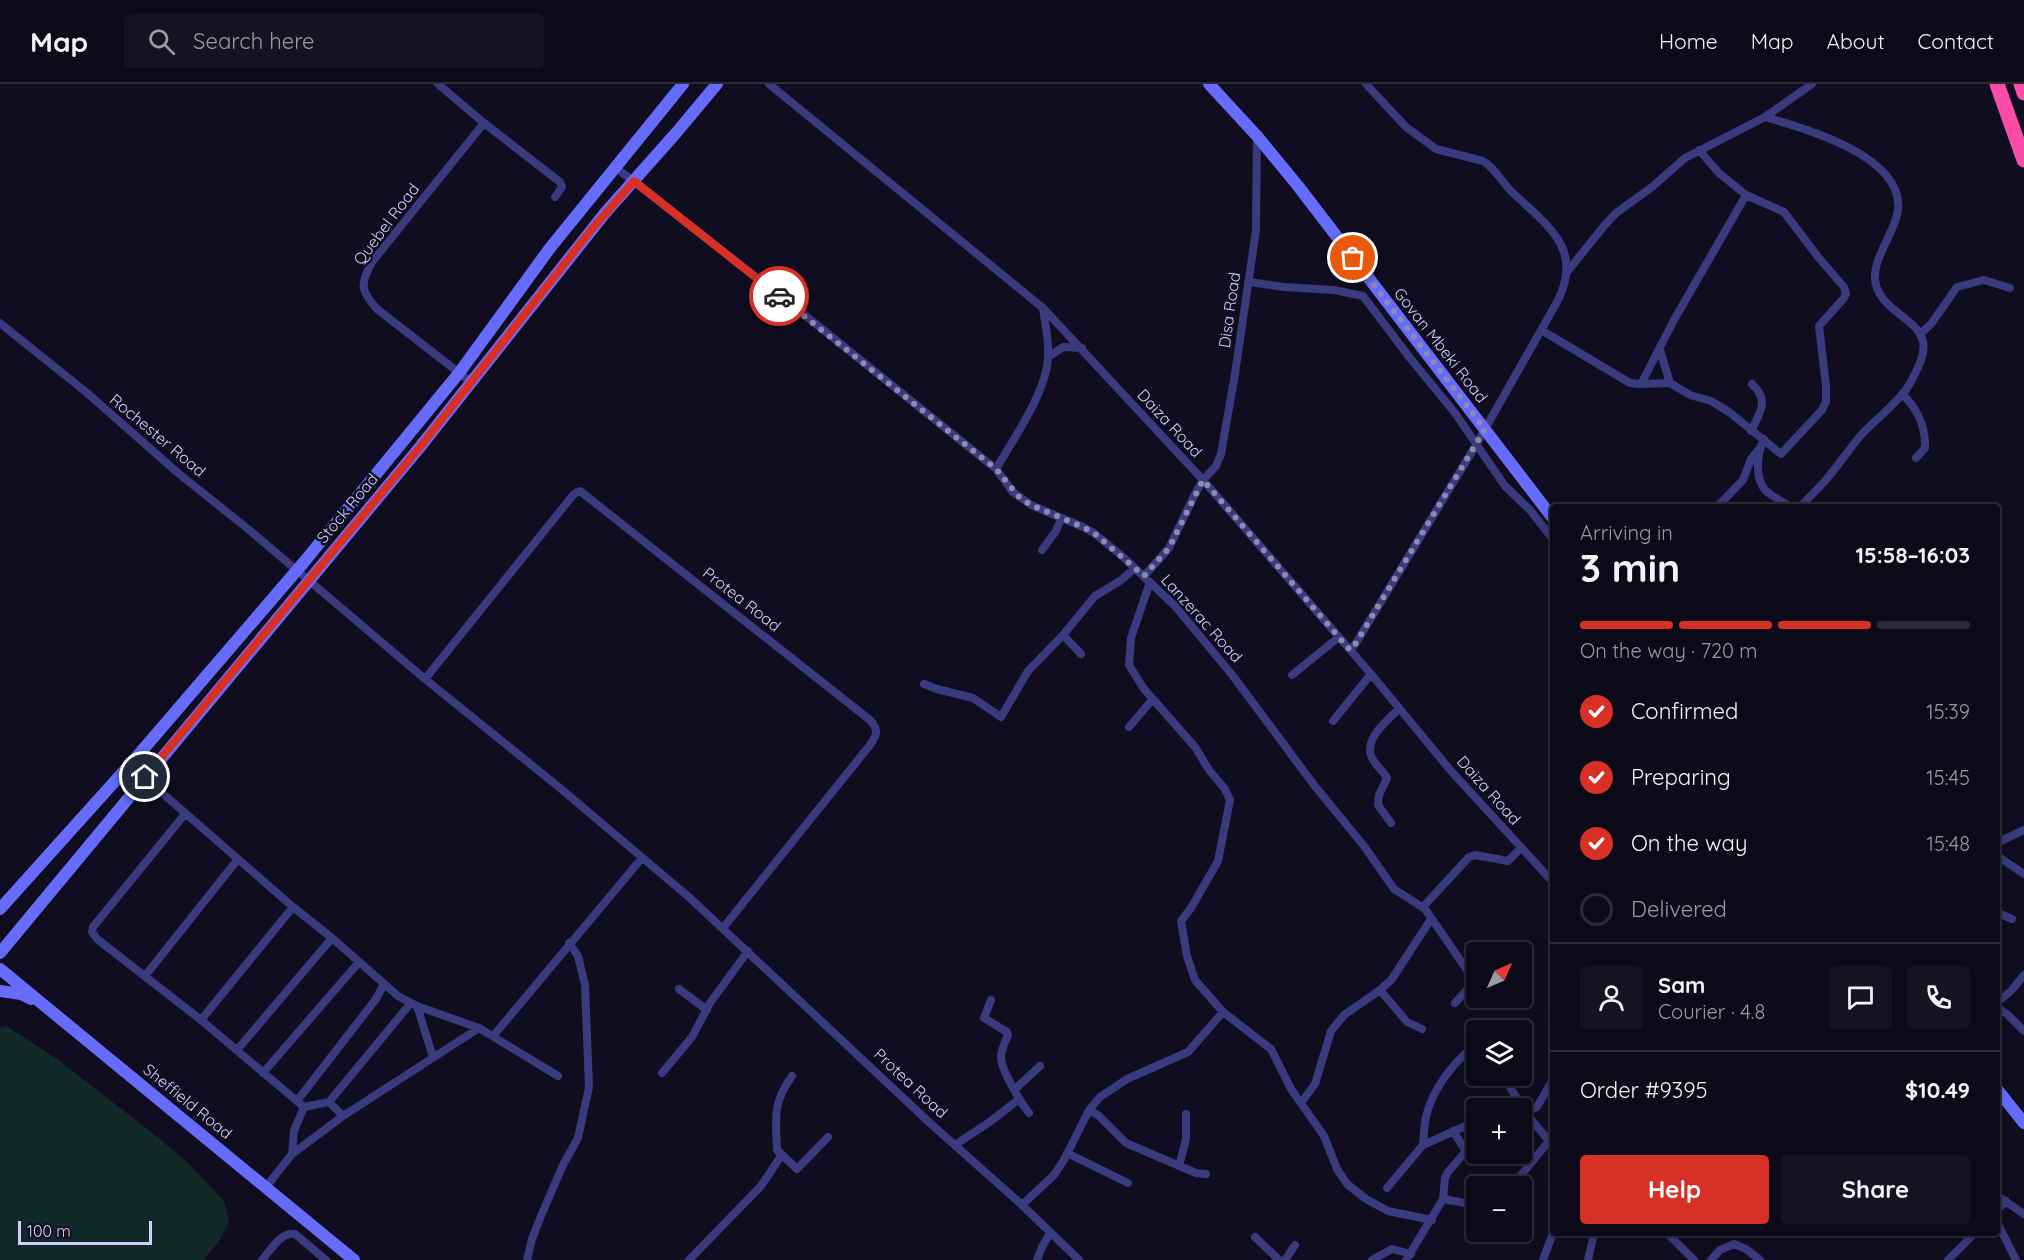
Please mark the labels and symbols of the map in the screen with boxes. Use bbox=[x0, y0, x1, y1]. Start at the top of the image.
street label: Quebel Road bbox=[349, 179, 423, 269]
pin bbox=[1327, 232, 1378, 283]
courier bbox=[749, 266, 809, 326]
street label: Disa Road bbox=[1214, 271, 1244, 349]
street label: Govan Mbeki Road bbox=[1390, 283, 1492, 407]
street label: Daiza Road bbox=[1133, 385, 1207, 461]
street label: Rochester Road bbox=[106, 389, 210, 481]
street label: Stock Road bbox=[312, 469, 382, 547]
street label: Protea Road bbox=[699, 562, 785, 636]
street label: Lanzerac Road bbox=[1157, 570, 1247, 666]
pin bbox=[119, 751, 170, 802]
street label: Daiza Road bbox=[1453, 751, 1525, 829]
north arrow bbox=[1466, 942, 1532, 1008]
street label: Protea Road bbox=[870, 1044, 952, 1122]
street label: Sheffield Road bbox=[140, 1059, 236, 1143]
scale bar bbox=[18, 1218, 152, 1246]

